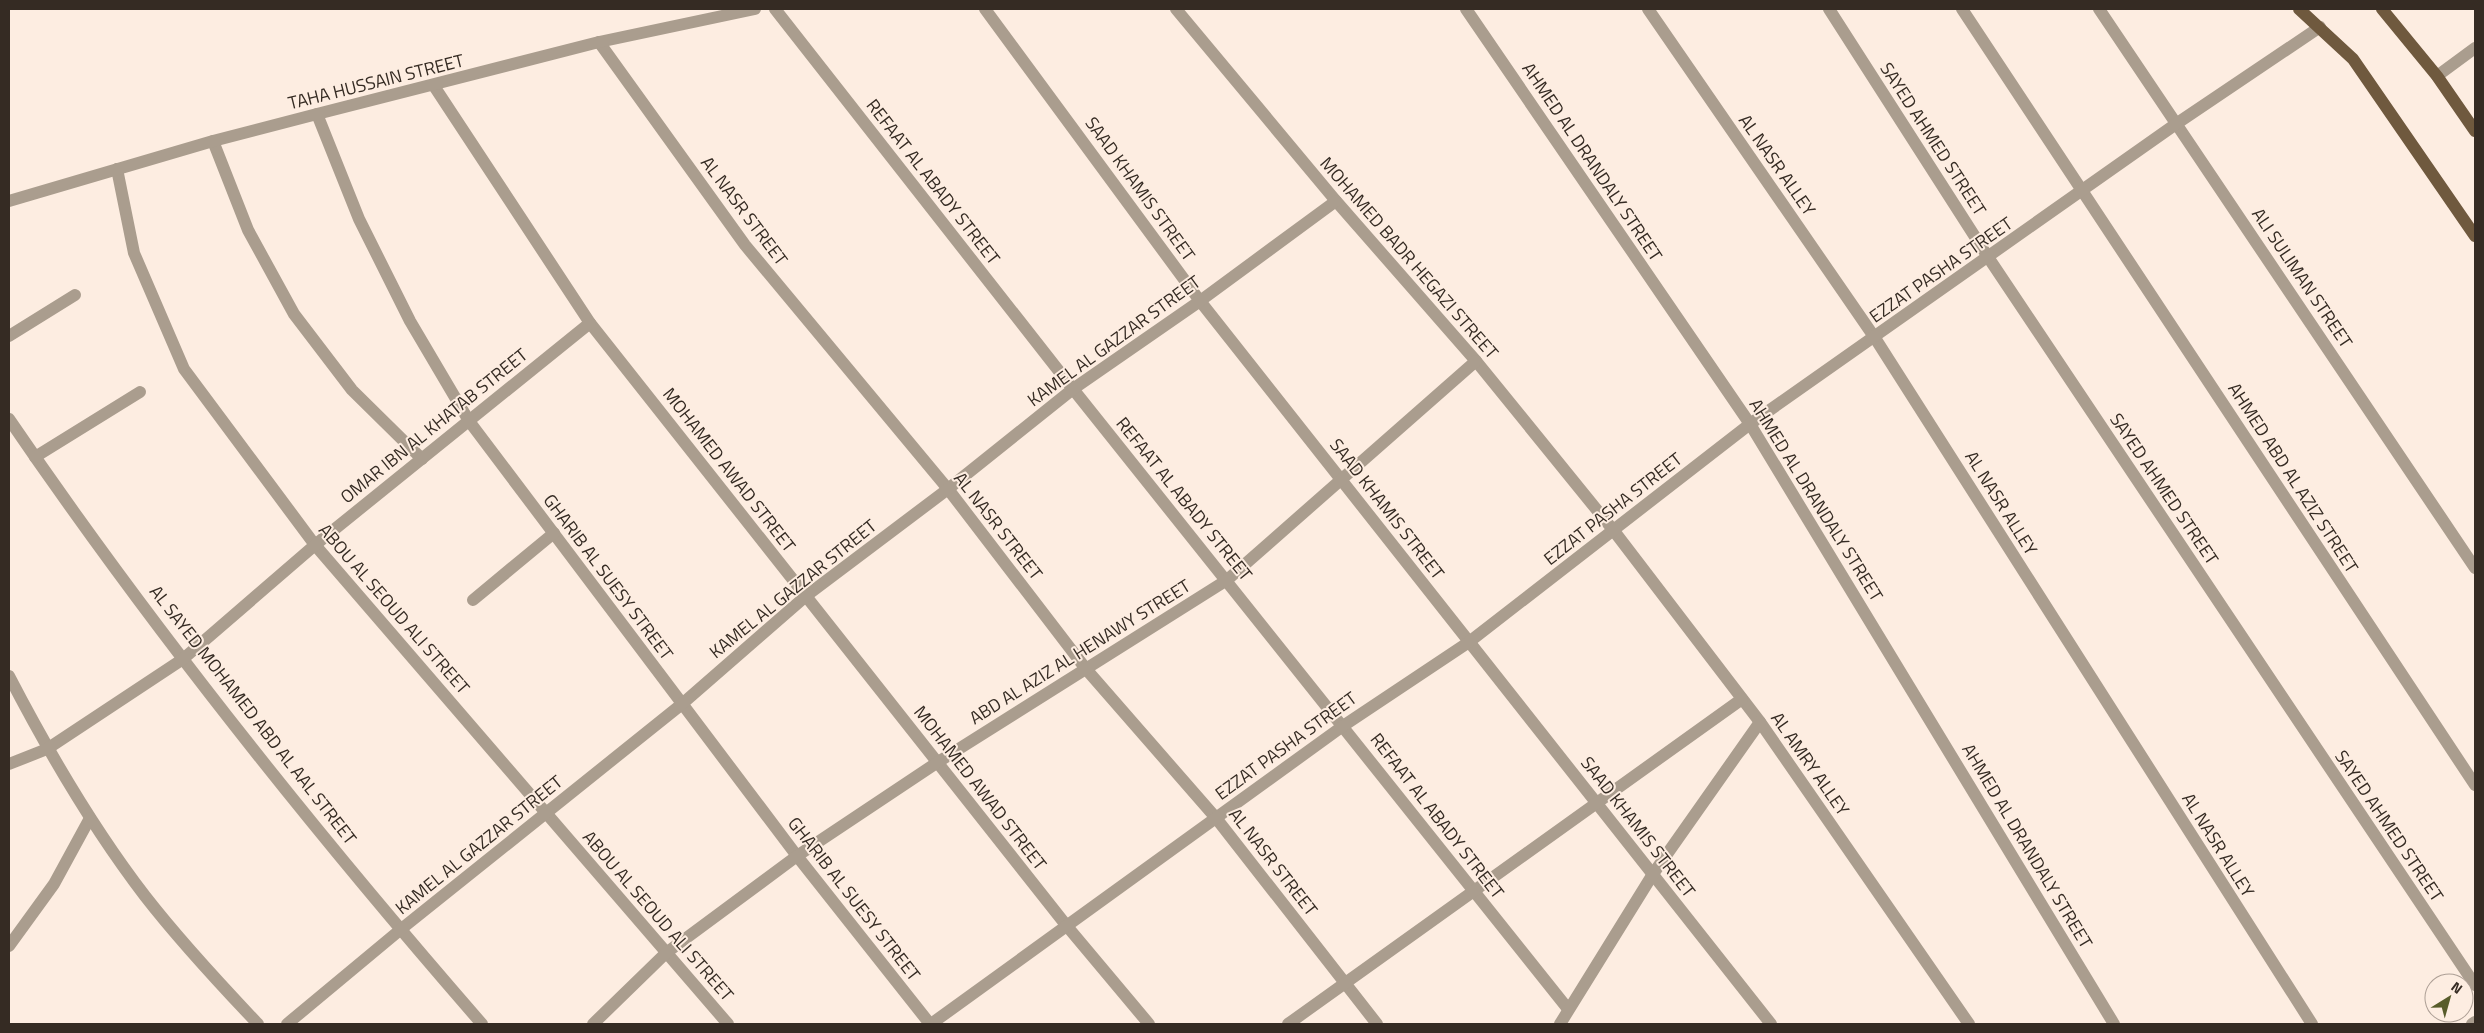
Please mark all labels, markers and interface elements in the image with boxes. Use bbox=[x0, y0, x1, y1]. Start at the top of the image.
street label: TAHA HUSSAIN STREET bbox=[285, 46, 467, 116]
street label: AHMED AL DRANDALY STREET bbox=[1516, 57, 1670, 267]
street label: SAYED AHMED STREET bbox=[1874, 57, 1993, 221]
street label: REFAAT AL ABADY STREET bbox=[860, 93, 1007, 271]
street label: AL NASR ALLEY bbox=[1732, 108, 1823, 221]
street label: SAAD KHAMIS STREET bbox=[1079, 111, 1202, 267]
street label: AL NASR STREET bbox=[694, 150, 795, 271]
street label: MOHAMED BADR HEGAZI STREET bbox=[1314, 151, 1505, 365]
street label: ALI SULIMAN STREET bbox=[2245, 202, 2360, 354]
street label: EZZAT PASHA STREET bbox=[1864, 210, 2018, 329]
street label: KAMEL AL GAZZAR STREET bbox=[1021, 268, 1206, 413]
street label: OMAR IBN AL KHATAB STREET bbox=[334, 341, 534, 510]
street label: AHMED ABD AL AZIZ STREET bbox=[2222, 377, 2366, 579]
street label: MOHAMED AWAD STREET bbox=[656, 382, 803, 558]
street label: AHMED AL DRANDALY STREET bbox=[1743, 393, 1890, 607]
street label: SAYED AHMED STREET bbox=[2103, 407, 2226, 570]
street label: REFAAT AL ABADY STREET bbox=[1110, 411, 1259, 587]
street label: SAAD KHAMIS STREET bbox=[1324, 432, 1452, 585]
street label: EZZAT PASHA STREET bbox=[1538, 445, 1688, 571]
street label: AL NASR ALLEY bbox=[1959, 445, 2044, 560]
street label: AL NASR STREET bbox=[948, 466, 1050, 586]
street label: GHARIB AL SUESY STREET bbox=[537, 488, 680, 666]
street label: KAMEL AL GAZZAR STREET bbox=[703, 512, 883, 665]
street label: ABOU AL SEOUD ALI STREET bbox=[312, 517, 477, 700]
street label: ABD AL AZIZ AL HENAWY STREET bbox=[964, 572, 1196, 731]
street label: AL SAYED MOHAMED ABD AL AAL STREET bbox=[143, 579, 364, 851]
street label: EZZAT PASHA STREET bbox=[1209, 685, 1363, 806]
street label: MOHAMED AWAD STREET bbox=[907, 700, 1054, 876]
street label: AL AMRY ALLEY bbox=[1765, 706, 1856, 821]
street label: REFAAT AL ABADY STREET bbox=[1364, 727, 1511, 905]
street label: AHMED AL DRANDALY STREET bbox=[1955, 738, 2100, 954]
street label: SAYED AHMED STREET bbox=[2328, 744, 2451, 907]
street label: SAAD KHAMIS STREET bbox=[1575, 750, 1703, 903]
street label: KAMEL AL GAZZAR STREET bbox=[389, 768, 569, 921]
street label: AL NASR ALLEY bbox=[2176, 787, 2261, 902]
street label: AL NASR STREET bbox=[1223, 802, 1325, 922]
street label: GHARIB AL SUESY STREET bbox=[782, 811, 928, 987]
street label: ABOU AL SEOUD ALI STREET bbox=[576, 824, 741, 1007]
north arrow bbox=[2424, 973, 2474, 1023]
text: N bbox=[2447, 976, 2467, 999]

